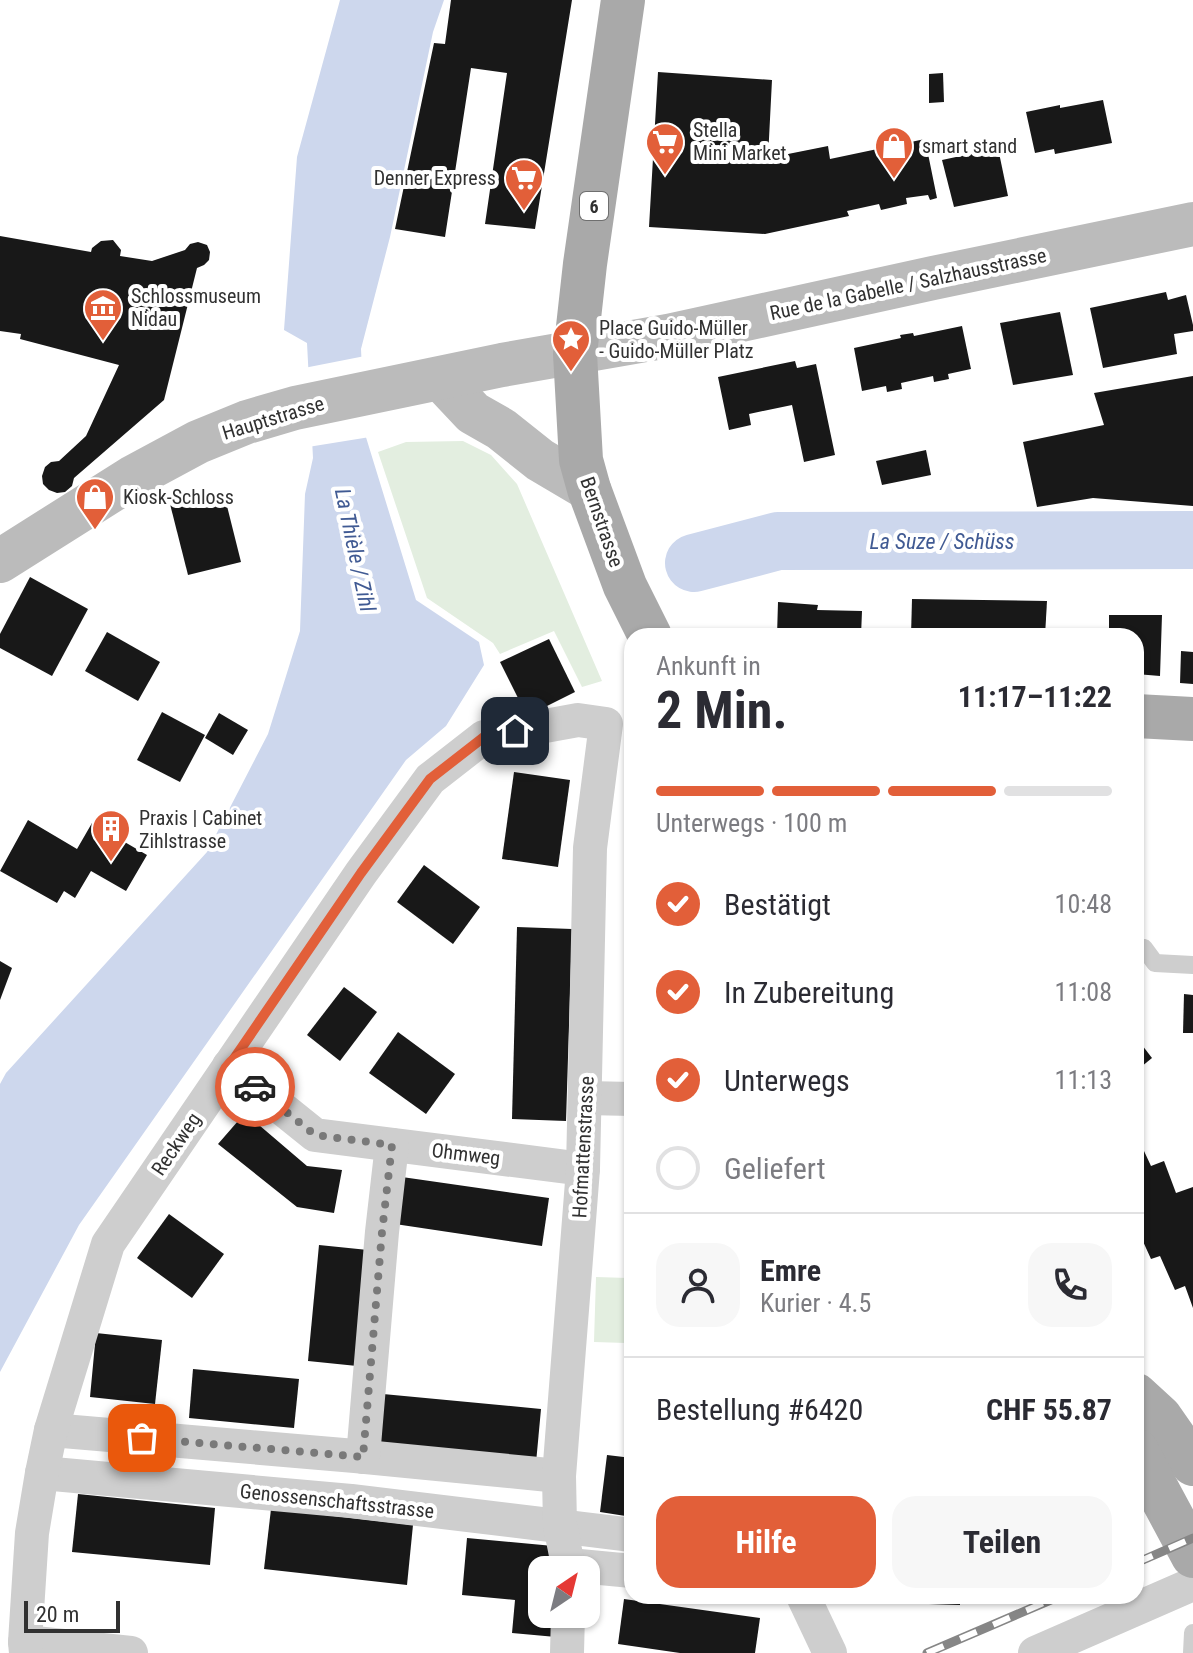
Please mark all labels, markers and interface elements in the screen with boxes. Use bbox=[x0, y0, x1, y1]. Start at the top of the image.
place label: Stella Mini Market bbox=[693, 118, 787, 165]
supermarket icon: Stella Mini Market bbox=[644, 121, 686, 176]
shop icon: smart stand bbox=[873, 125, 915, 180]
place label: smart stand bbox=[922, 134, 1017, 158]
supermarket icon: Denner Express bbox=[503, 157, 545, 212]
place label: Denner Express bbox=[374, 166, 496, 190]
road number: 6 bbox=[580, 192, 608, 220]
street label: Rue de la Gabelle / Salzhausstrasse bbox=[768, 243, 1048, 325]
place label: Schlossmuseum Nidau bbox=[131, 284, 261, 331]
museum icon: Schlossmuseum Nidau bbox=[82, 287, 124, 342]
place label: Place Guido-Müller - Guido-Müller Platz bbox=[599, 316, 754, 363]
place icon: Place Guido-Müller - Guido-Müller Platz bbox=[550, 318, 592, 373]
street label: Hauptstrasse bbox=[219, 391, 327, 445]
street label: Bernstrasse bbox=[575, 474, 629, 570]
shop icon: Kiosk-Schloss bbox=[74, 476, 116, 531]
place label: Kiosk-Schloss bbox=[123, 485, 234, 509]
water label: La Thièle / Zihl bbox=[330, 486, 380, 615]
water label: La Suze / Schüss bbox=[870, 529, 1014, 554]
text: Ankunft in bbox=[656, 651, 761, 681]
text: 11:17–11:22 bbox=[958, 679, 1112, 714]
text: 2 Min. bbox=[656, 680, 788, 741]
pin bbox=[481, 697, 549, 765]
icon: home bbox=[493, 709, 537, 753]
place label: Praxis | Cabinet Zihlstrasse bbox=[139, 806, 262, 853]
building icon: Praxis | Cabinet Zihlstrasse bbox=[90, 808, 132, 863]
text: Unterwegs · 100 m bbox=[656, 808, 847, 838]
icon: check bbox=[656, 882, 700, 926]
text: Bestätigt bbox=[724, 887, 831, 922]
text: 10:48 bbox=[1055, 889, 1112, 919]
icon: check bbox=[656, 970, 700, 1014]
text: In Zubereitung bbox=[724, 975, 894, 1010]
text: 11:08 bbox=[1055, 977, 1112, 1007]
courier bbox=[215, 1047, 295, 1127]
icon: check bbox=[656, 1058, 700, 1102]
text: Unterwegs bbox=[724, 1063, 850, 1098]
icon: car bbox=[233, 1065, 277, 1109]
text: 11:13 bbox=[1055, 1065, 1112, 1095]
street label: Hofmattenstrasse bbox=[567, 1075, 599, 1219]
street label: Reckweg bbox=[146, 1108, 206, 1180]
street label: Ohmweg bbox=[430, 1138, 502, 1170]
text: Geliefert bbox=[724, 1151, 826, 1186]
button: person bbox=[656, 1243, 740, 1327]
button: phone bbox=[1028, 1243, 1112, 1327]
text: Emre bbox=[760, 1253, 821, 1288]
text: Kurier · 4.5 bbox=[760, 1288, 871, 1318]
text: Bestellung #6420 bbox=[656, 1392, 863, 1427]
text: CHF 55.87 bbox=[986, 1392, 1112, 1427]
pin bbox=[108, 1404, 176, 1472]
icon: bag bbox=[120, 1416, 164, 1460]
street label: Genossenschaftsstrasse bbox=[239, 1479, 435, 1523]
button: Hilfe bbox=[656, 1496, 876, 1588]
button: Teilen bbox=[892, 1496, 1112, 1588]
north arrow bbox=[528, 1556, 600, 1628]
map controls bbox=[528, 1556, 600, 1628]
scale bar bbox=[24, 1597, 120, 1633]
text: 20 m bbox=[36, 1602, 79, 1627]

